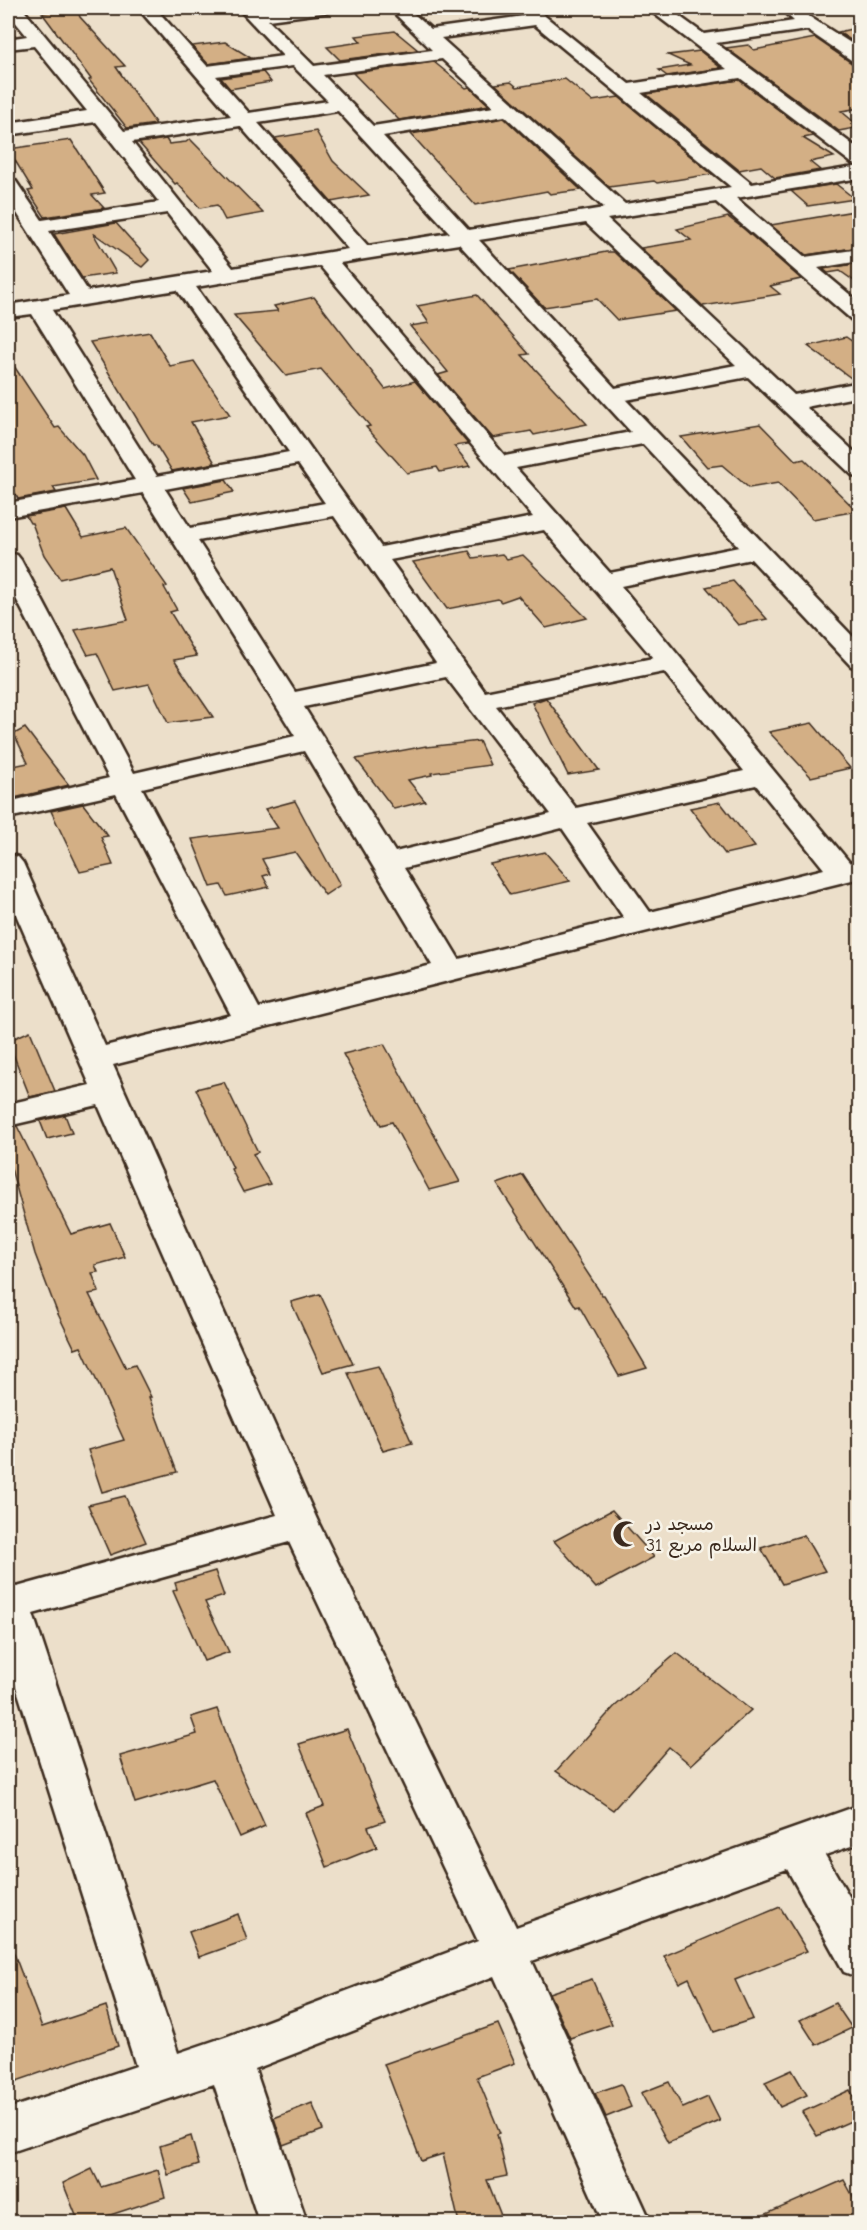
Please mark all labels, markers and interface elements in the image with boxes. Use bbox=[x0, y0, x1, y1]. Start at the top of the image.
place label: مسجد در السلام مربع 31 bbox=[644, 1514, 757, 1559]
mosque icon: مسجد در السلام مربع 31 bbox=[611, 1519, 641, 1549]

